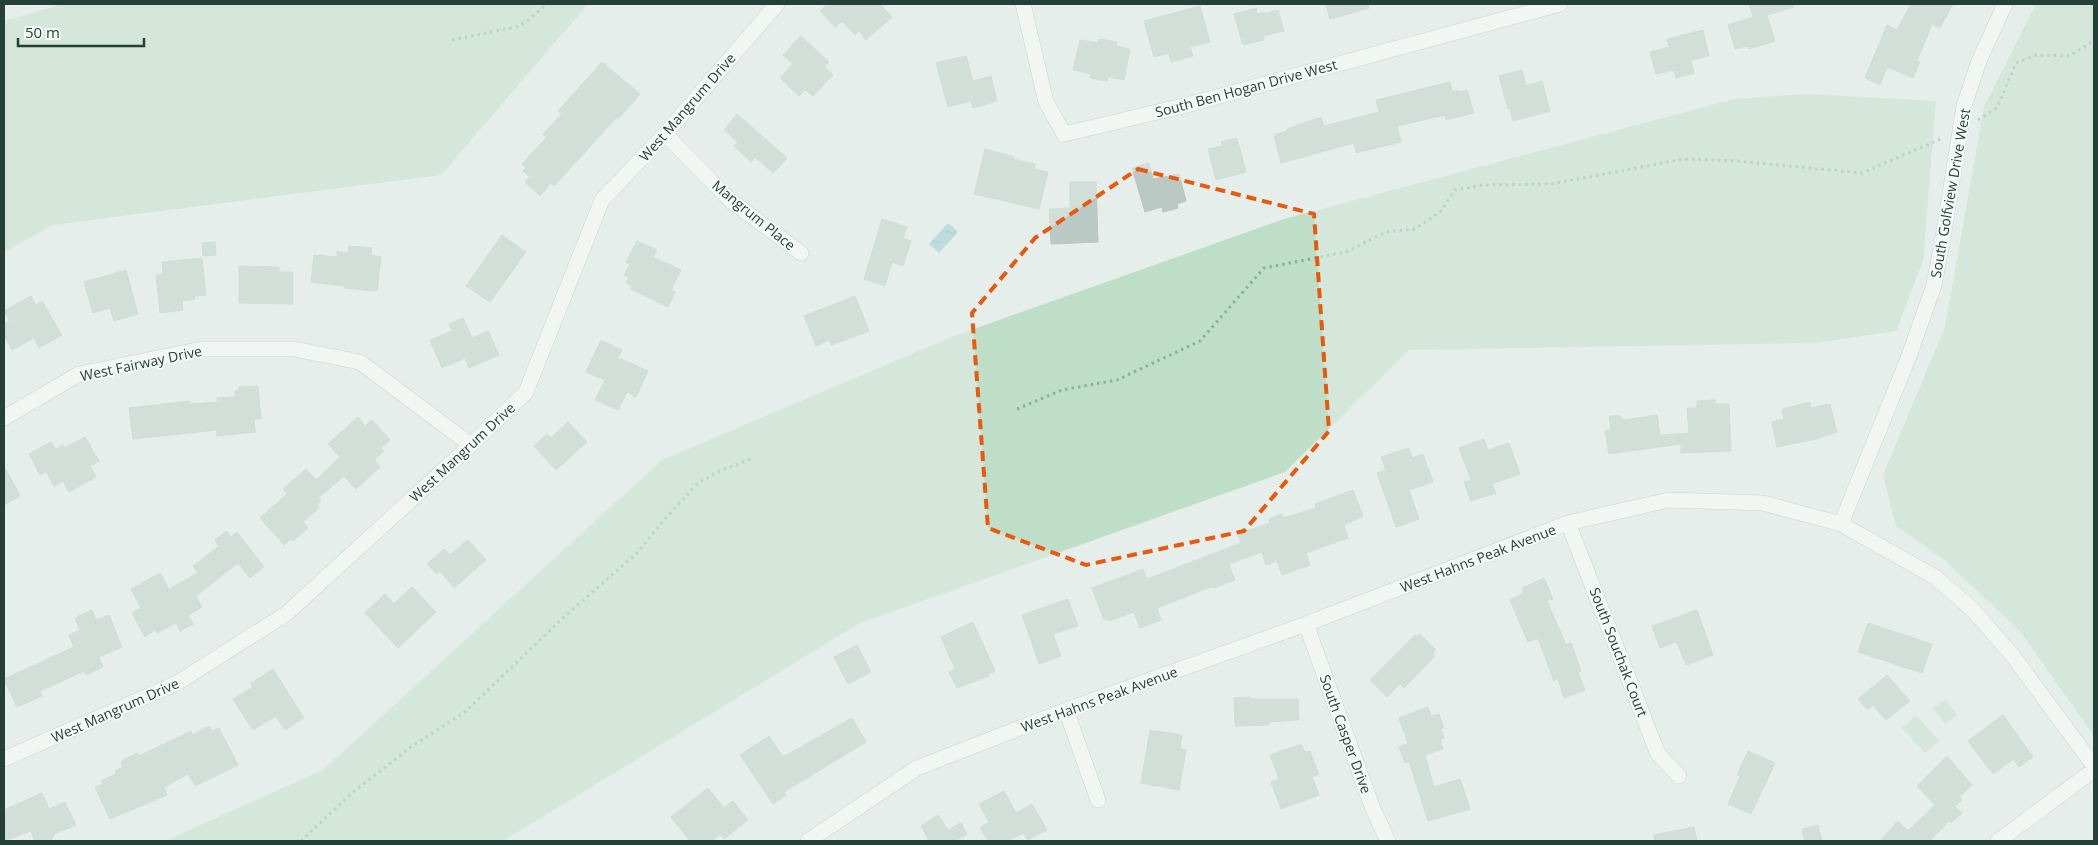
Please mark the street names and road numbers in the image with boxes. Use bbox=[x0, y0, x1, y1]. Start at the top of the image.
street label: West Mangrum Drive bbox=[635, 49, 739, 165]
street label: South Ben Hogan Drive West bbox=[1153, 55, 1339, 121]
street label: South Golfview Drive West bbox=[1926, 107, 1974, 279]
street label: Mangrum Place bbox=[708, 176, 800, 254]
street label: West Fairway Drive bbox=[78, 341, 204, 385]
street label: West Mangrum Drive bbox=[405, 398, 519, 506]
street label: West Hahns Peak Avenue bbox=[1397, 519, 1559, 597]
street label: South Souchak Court bbox=[1586, 585, 1652, 719]
street label: West Hahns Peak Avenue bbox=[1018, 662, 1180, 736]
street label: South Casper Drive bbox=[1316, 672, 1376, 796]
street label: West Mangrum Drive bbox=[48, 673, 182, 747]

